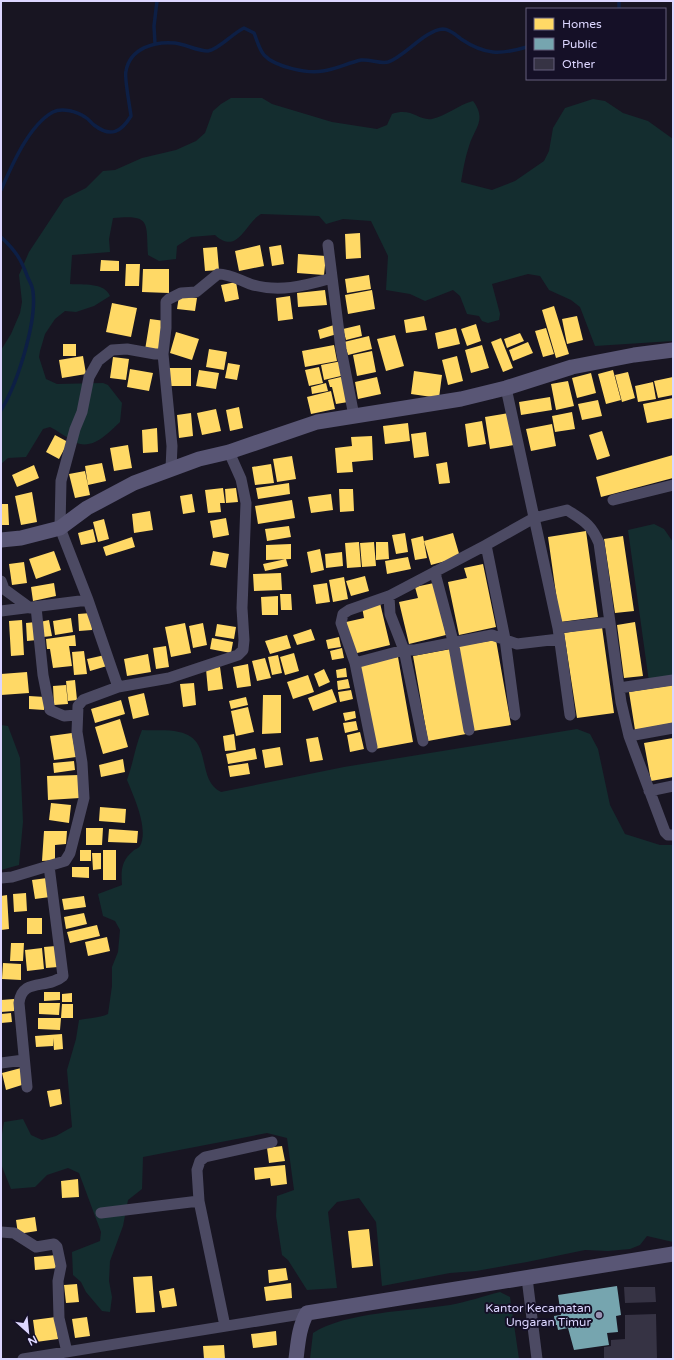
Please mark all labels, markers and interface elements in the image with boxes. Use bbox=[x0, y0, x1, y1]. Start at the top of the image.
legend bbox=[526, 8, 666, 80]
text: Homes bbox=[562, 17, 602, 31]
text: Public bbox=[562, 37, 597, 51]
text: Other bbox=[562, 57, 595, 71]
place label: Kantor Kecamatan Ungaran Timur bbox=[485, 1301, 591, 1329]
marker: Kantor Kecamatan Ungaran Timur bbox=[594, 1310, 604, 1320]
north arrow bbox=[8, 1312, 48, 1352]
text: N bbox=[25, 1333, 39, 1348]

